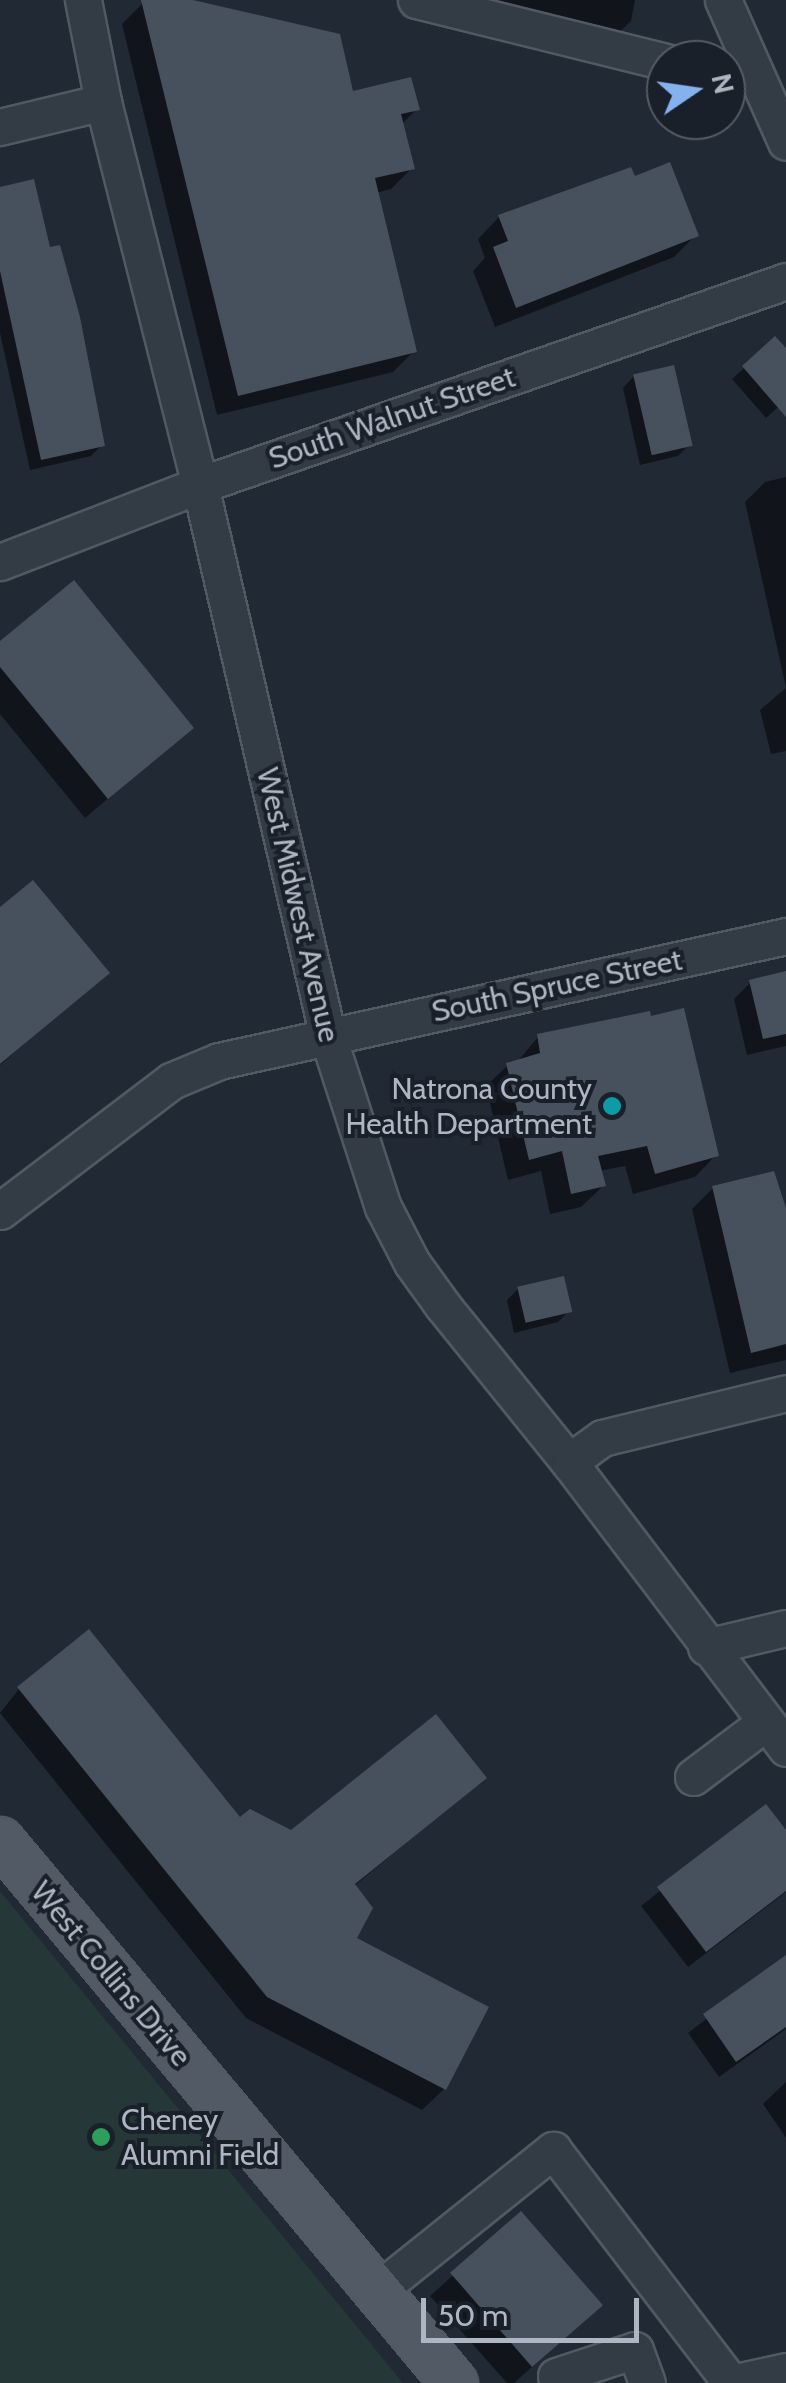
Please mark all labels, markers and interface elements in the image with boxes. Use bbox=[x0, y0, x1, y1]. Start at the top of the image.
north arrow bbox=[646, 40, 746, 140]
text: N bbox=[704, 70, 742, 97]
street label: South Walnut Street bbox=[264, 359, 520, 477]
street label: West Midwest Avenue bbox=[249, 764, 347, 1046]
street label: South Spruce Street bbox=[429, 942, 685, 1030]
place label: Natrona County Health Department bbox=[345, 1071, 592, 1142]
marker: Natrona County Health Department bbox=[601, 1095, 623, 1117]
street label: West Collins Drive bbox=[23, 1874, 199, 2074]
place label: Cheney Alumni Field bbox=[121, 2102, 279, 2172]
marker: Cheney Alumni Field bbox=[90, 2126, 112, 2148]
scale bar bbox=[426, 2278, 644, 2340]
text: 50 m bbox=[438, 2297, 508, 2334]

